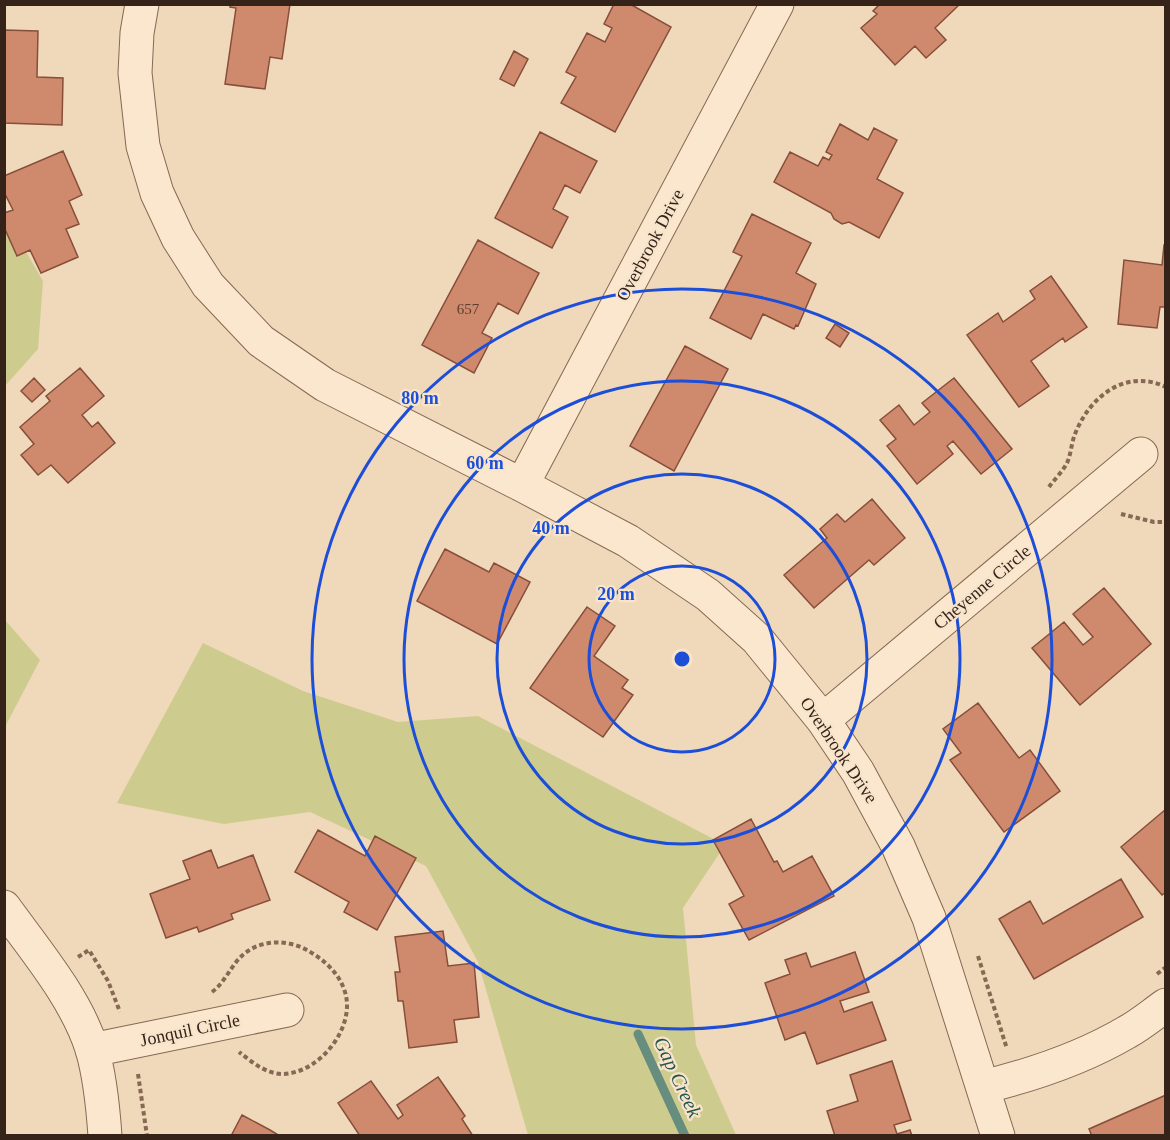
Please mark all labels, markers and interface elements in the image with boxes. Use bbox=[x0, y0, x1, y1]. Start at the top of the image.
street label: Overbrook Drive bbox=[612, 186, 688, 304]
house number: 657 bbox=[457, 301, 480, 317]
text: 80 m bbox=[401, 388, 439, 408]
text: 60 m bbox=[466, 453, 504, 473]
text: 40 m bbox=[532, 518, 570, 538]
street label: Cheyenne Circle bbox=[929, 541, 1035, 633]
text: 20 m bbox=[597, 584, 635, 604]
centre of rings bbox=[672, 649, 692, 669]
street label: Overbrook Drive bbox=[796, 693, 882, 807]
street label: Jonquil Circle bbox=[138, 1010, 242, 1050]
water label: Gap Creek bbox=[649, 1033, 707, 1122]

